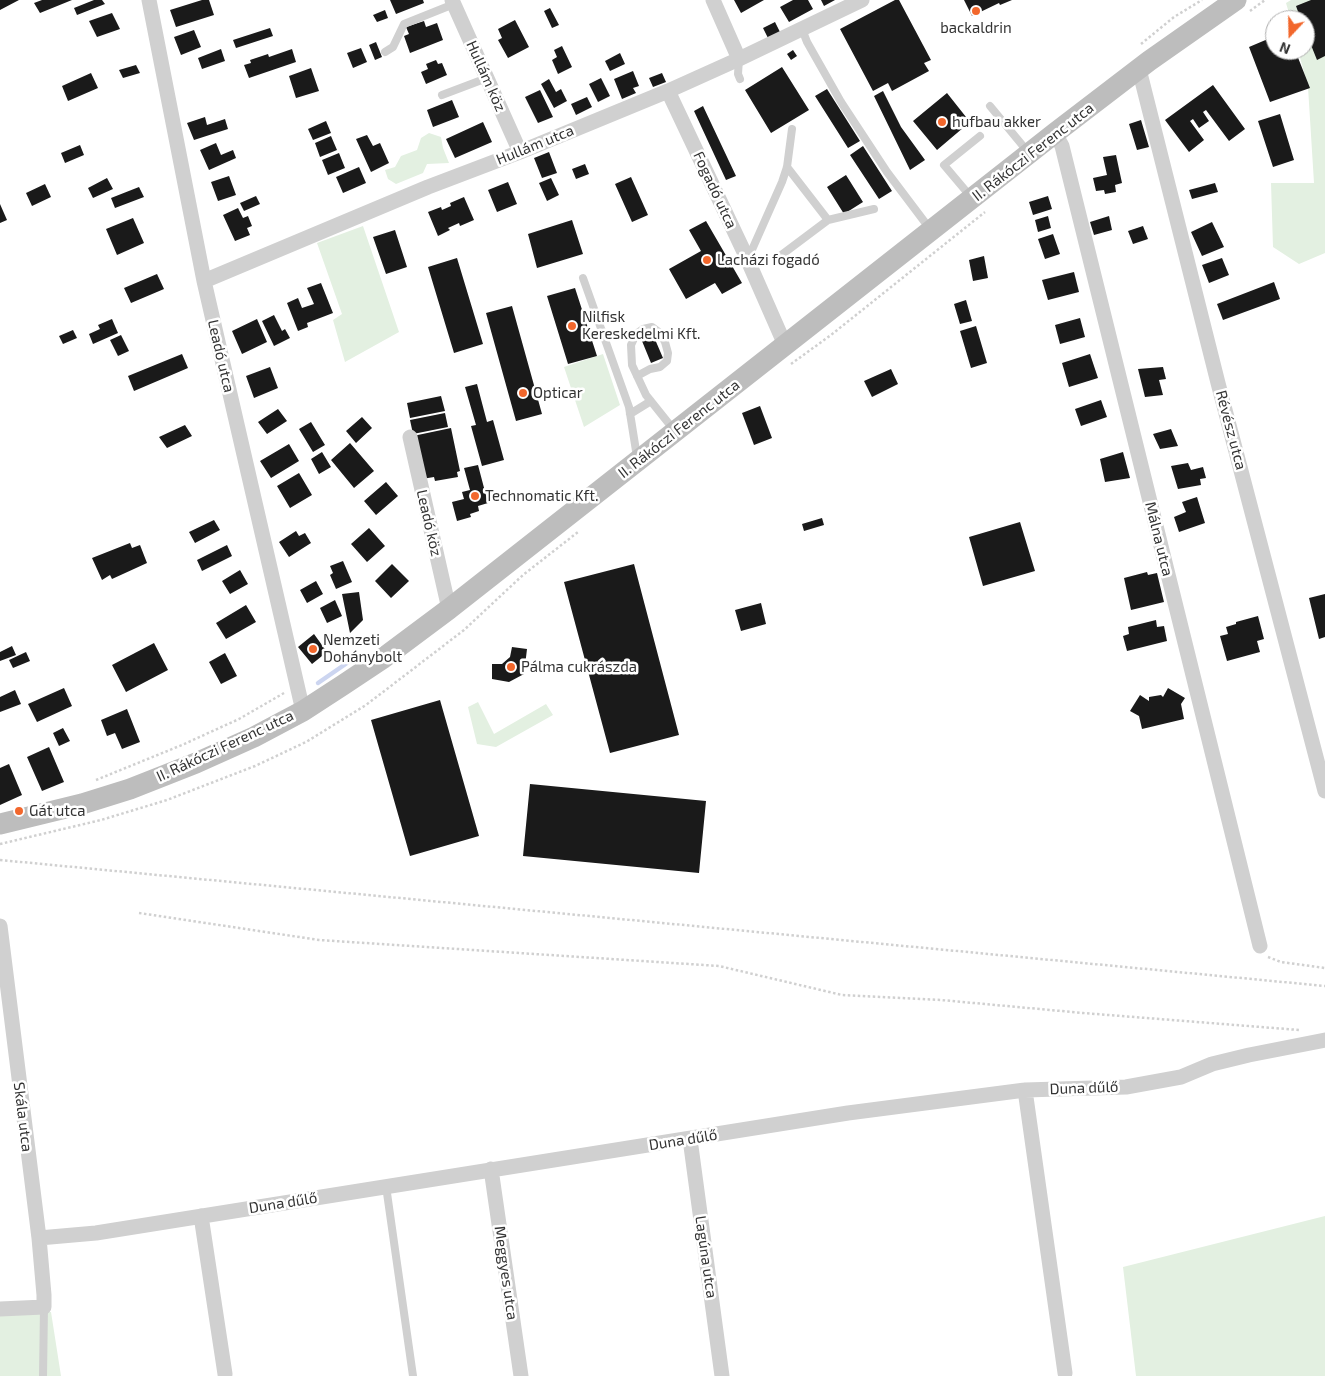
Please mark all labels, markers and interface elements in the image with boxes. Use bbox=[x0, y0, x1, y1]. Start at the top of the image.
marker: backaldrin bbox=[970, 5, 982, 17]
north arrow bbox=[1265, 10, 1315, 60]
place label: backaldrin bbox=[940, 19, 1012, 37]
street label: Hullám köz bbox=[462, 38, 510, 114]
text: N bbox=[1277, 39, 1293, 58]
street label: II. Rákóczi Ferenc utca bbox=[969, 99, 1097, 205]
place label: hufbau akker bbox=[952, 113, 1041, 131]
marker: hufbau akker bbox=[936, 116, 948, 128]
street label: Hullám utca bbox=[494, 121, 576, 169]
street label: Fogadó utca bbox=[689, 148, 741, 232]
place label: Lacházi fogadó bbox=[717, 251, 820, 269]
marker: Lacházi fogadó bbox=[701, 254, 713, 266]
place label: Nilfisk Kereskedelmi Kft. bbox=[582, 308, 701, 343]
street label: Leadó utca bbox=[204, 318, 238, 394]
marker: Nilfisk Kereskedelmi Kft. bbox=[566, 320, 578, 332]
street label: II. Rákóczi Ferenc utca bbox=[615, 376, 743, 482]
place label: Opticar bbox=[533, 384, 583, 402]
marker: Opticar bbox=[517, 387, 529, 399]
street label: Révész utca bbox=[1212, 388, 1250, 472]
place label: Technomatic Kft. bbox=[485, 487, 598, 505]
street label: Leadó köz bbox=[413, 488, 445, 558]
marker: Technomatic Kft. bbox=[469, 490, 481, 502]
street label: Málna utca bbox=[1141, 500, 1177, 578]
place label: Nemzeti Dohánybolt bbox=[323, 631, 402, 666]
marker: Nemzeti Dohánybolt bbox=[307, 643, 319, 655]
place label: Pálma cukrászda bbox=[521, 658, 637, 676]
marker: Pálma cukrászda bbox=[505, 661, 517, 673]
street label: II. Rákóczi Ferenc utca bbox=[154, 706, 296, 786]
place label: Gát utca bbox=[29, 802, 86, 820]
marker: Gát utca bbox=[13, 805, 25, 817]
street label: Duna dűlő bbox=[1049, 1078, 1119, 1098]
street label: Skála utca bbox=[10, 1081, 36, 1153]
street label: Duna dűlő bbox=[648, 1126, 718, 1154]
street label: Duna dűlő bbox=[248, 1189, 318, 1217]
street label: Lagúna utca bbox=[691, 1215, 721, 1299]
street label: Meggyes utca bbox=[491, 1225, 521, 1321]

